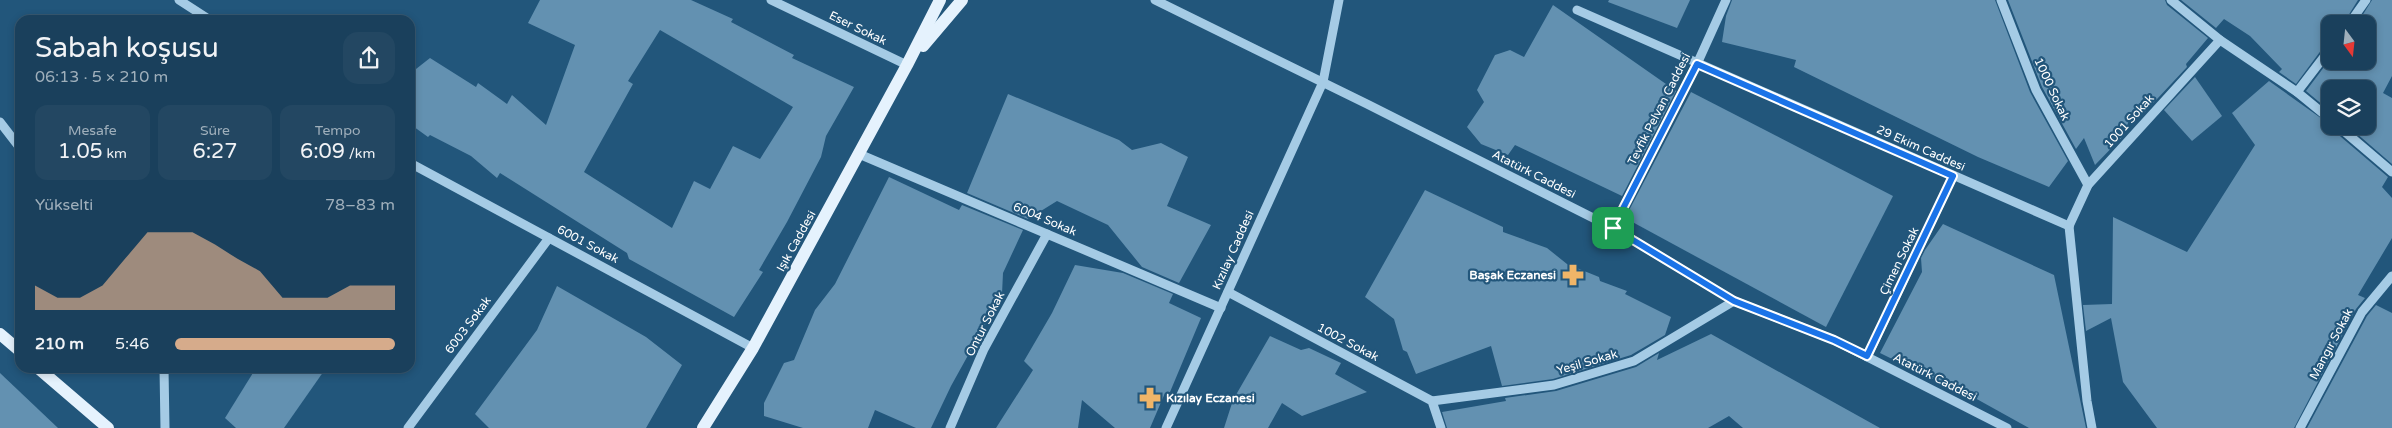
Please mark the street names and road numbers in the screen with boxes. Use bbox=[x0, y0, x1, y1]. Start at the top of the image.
street label: Eser Sokak bbox=[827, 8, 889, 48]
street label: Tevfik Pelvan Caddesi bbox=[1625, 51, 1693, 167]
street label: 1000 Sokak bbox=[2031, 55, 2073, 123]
street label: 1001 Sokak bbox=[2101, 91, 2157, 151]
street label: 29 Ekim Caddesi bbox=[1875, 122, 1967, 174]
street label: Atatürk Caddesi bbox=[1490, 147, 1578, 201]
street label: 6004 Sokak bbox=[1011, 199, 1079, 239]
street label: Işık Caddesi bbox=[774, 208, 818, 274]
street label: Kızılay Caddesi bbox=[1209, 208, 1257, 292]
street label: 6001 Sokak bbox=[555, 222, 622, 266]
street label: Çimen Sokak bbox=[1877, 224, 1922, 297]
street label: Ontur Sokak bbox=[963, 289, 1008, 359]
street label: 6003 Sokak bbox=[442, 293, 494, 356]
street label: Mangır Sokak bbox=[2306, 306, 2356, 382]
street label: 1002 Sokak bbox=[1315, 320, 1382, 364]
street label: Yeşil Sokak bbox=[1555, 346, 1620, 377]
street label: Atatürk Caddesi bbox=[1891, 350, 1979, 404]

